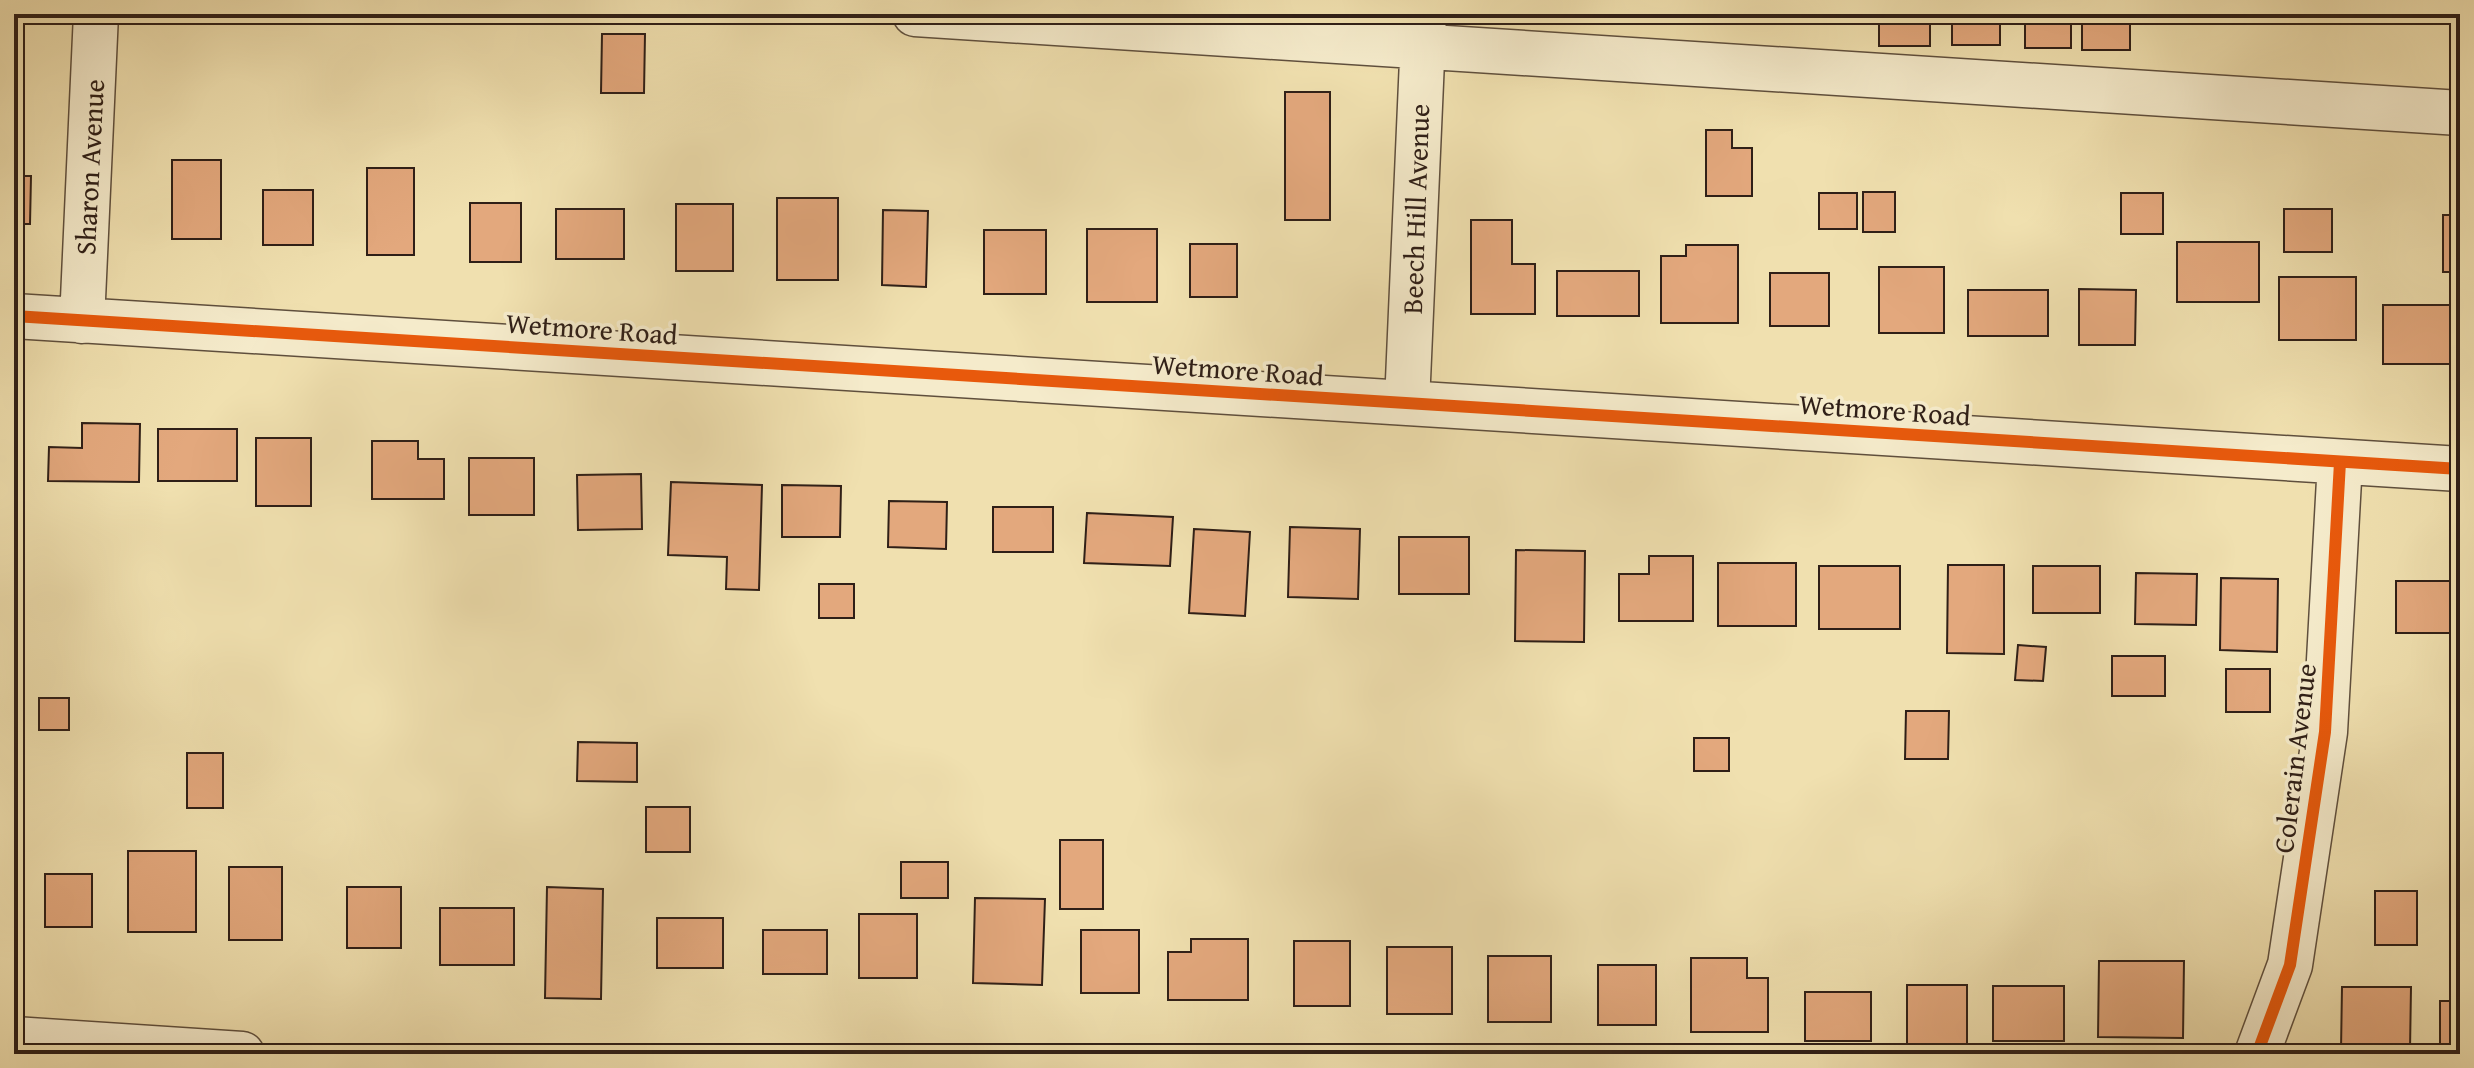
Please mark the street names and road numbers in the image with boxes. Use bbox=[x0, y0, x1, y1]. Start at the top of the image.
street label: Sharon Avenue bbox=[64, 78, 114, 256]
street label: Beech Hill Avenue bbox=[1391, 103, 1439, 315]
street label: Wetmore Road bbox=[505, 302, 679, 354]
street label: Wetmore Road bbox=[1151, 343, 1325, 395]
street label: Wetmore Road bbox=[1798, 383, 1972, 435]
street label: Colerain Avenue bbox=[2262, 661, 2326, 855]

